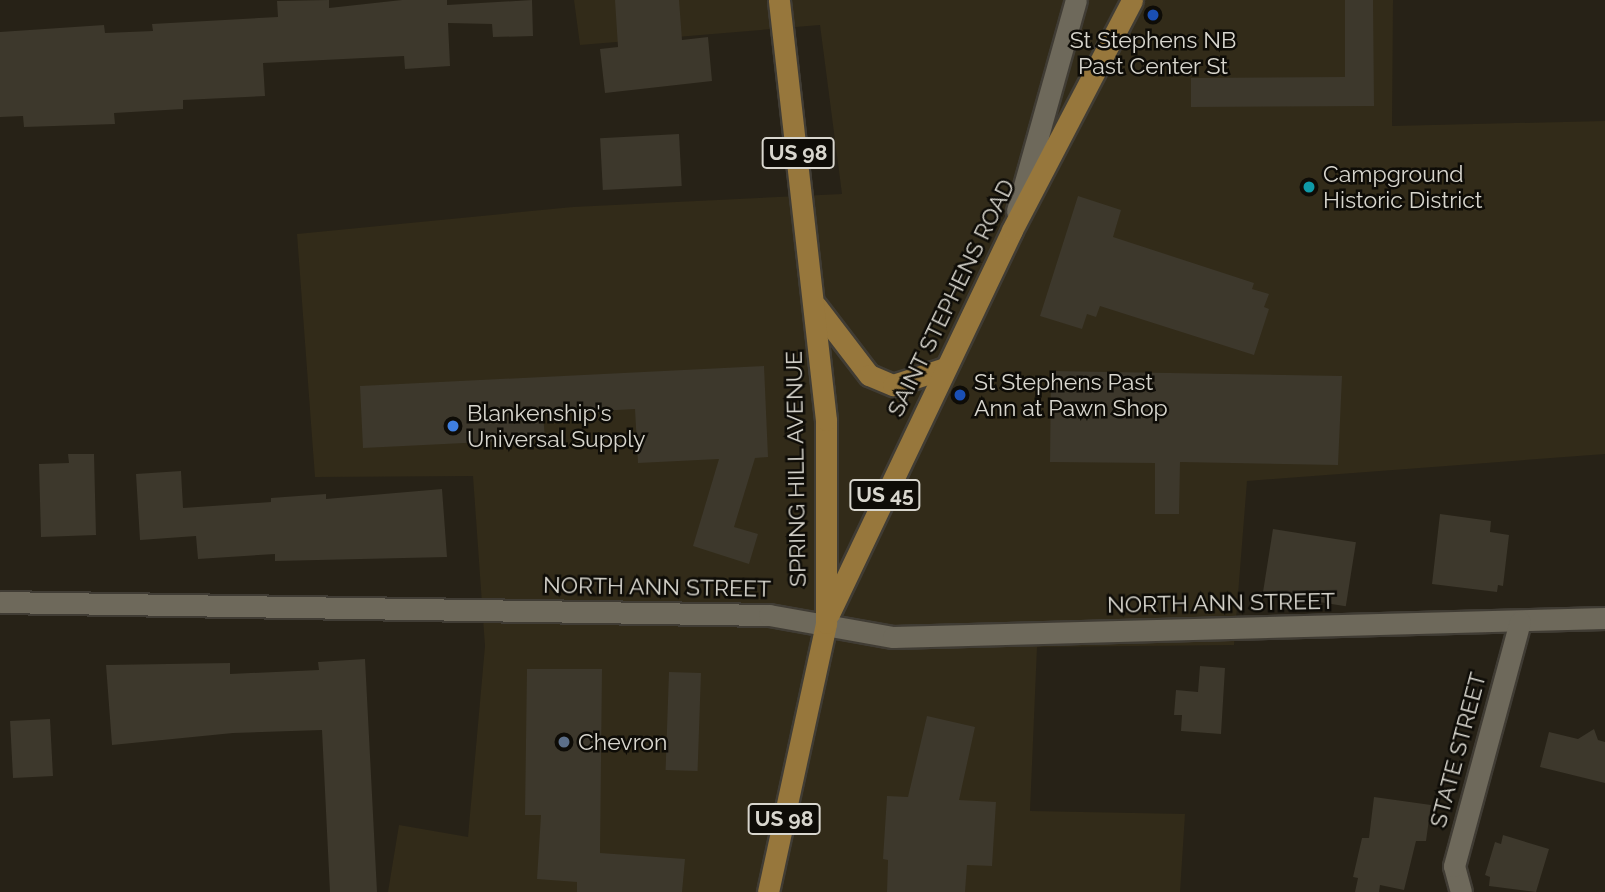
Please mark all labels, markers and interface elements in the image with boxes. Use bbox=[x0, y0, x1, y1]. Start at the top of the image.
marker: St Stephens NB Past Center St bbox=[1145, 7, 1161, 23]
place label: St Stephens NB Past Center St bbox=[1070, 26, 1236, 80]
road number: US 98 bbox=[761, 136, 835, 170]
place label: Campground Historic District bbox=[1323, 160, 1483, 214]
street label: SAINT STEPHENS ROAD bbox=[881, 175, 1021, 421]
marker: Campground Historic District bbox=[1301, 179, 1317, 195]
street label: SPRING HILL AVENUE bbox=[780, 350, 812, 588]
place label: St Stephens Past Ann at Pawn Shop bbox=[974, 368, 1168, 422]
marker: St Stephens Past Ann at Pawn Shop bbox=[952, 387, 968, 403]
place label: Blankenship's Universal Supply bbox=[467, 399, 646, 453]
marker: Blankenship's Universal Supply bbox=[445, 418, 461, 434]
road number: US 45 bbox=[848, 477, 922, 512]
street label: NORTH ANN STREET bbox=[542, 571, 772, 603]
street label: NORTH ANN STREET bbox=[1106, 587, 1336, 619]
street label: STATE STREET bbox=[1424, 669, 1492, 831]
place label: Chevron bbox=[578, 728, 667, 756]
marker: Chevron bbox=[556, 734, 572, 750]
road number: US 98 bbox=[747, 802, 821, 836]

